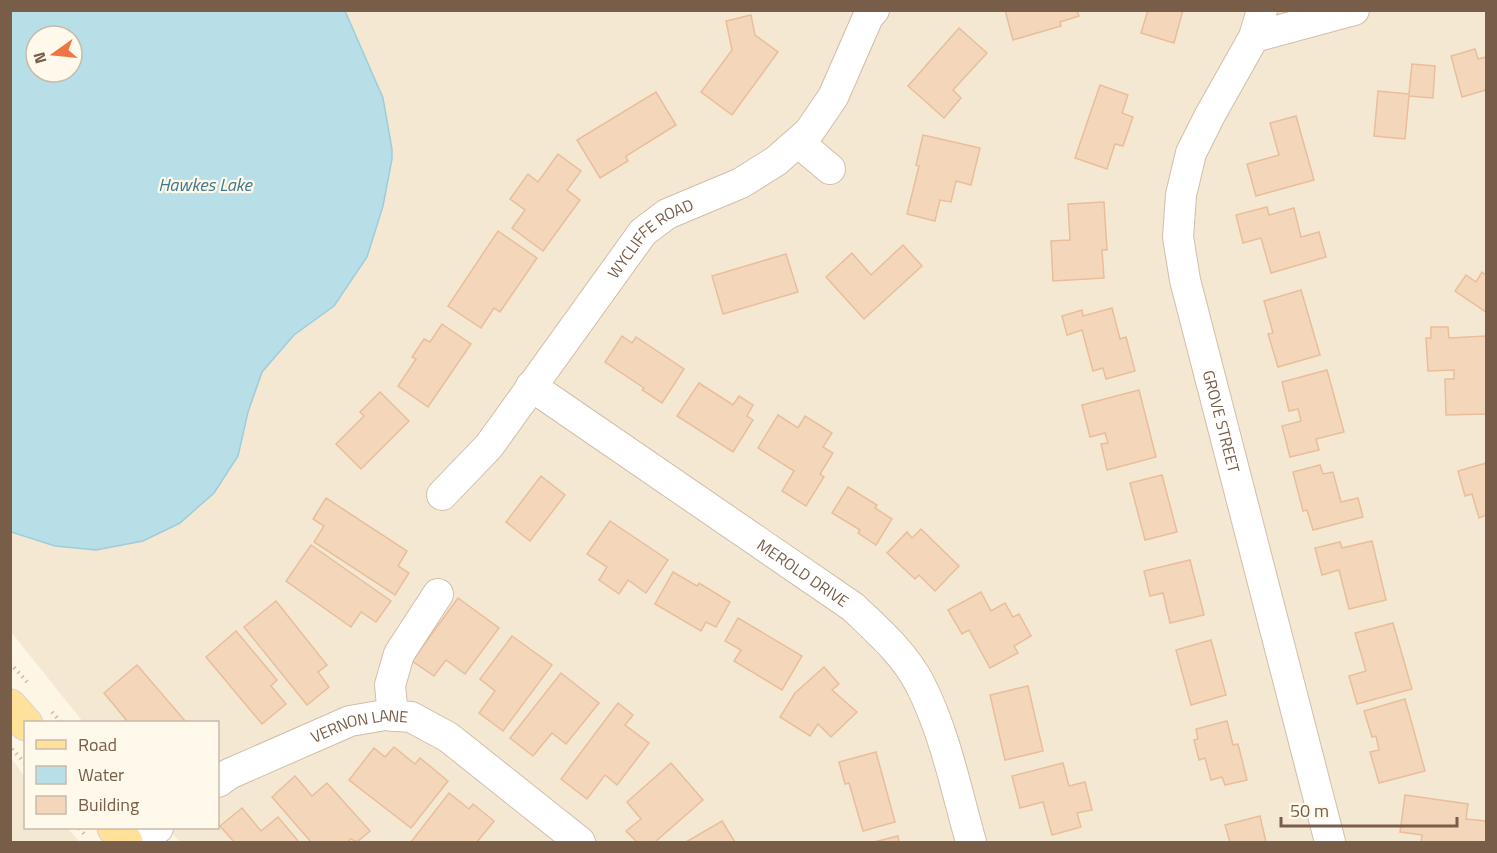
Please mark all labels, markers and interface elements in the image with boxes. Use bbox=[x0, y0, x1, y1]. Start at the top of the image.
north arrow bbox=[24, 24, 84, 84]
text: N bbox=[26, 49, 53, 66]
water label: Hawkes Lake bbox=[158, 171, 254, 198]
street label: WYCLIFFE ROAD bbox=[601, 192, 697, 283]
street label: GROVE STREET bbox=[1197, 368, 1246, 476]
street label: MEROLD DRIVE bbox=[752, 533, 854, 613]
street label: VERNON LANE bbox=[307, 703, 409, 749]
legend bbox=[24, 721, 219, 829]
text: Road bbox=[78, 731, 117, 758]
text: Water bbox=[78, 761, 124, 788]
scale bar bbox=[1281, 790, 1456, 828]
text: Building bbox=[78, 791, 139, 818]
text: 50 m bbox=[1290, 797, 1329, 824]

